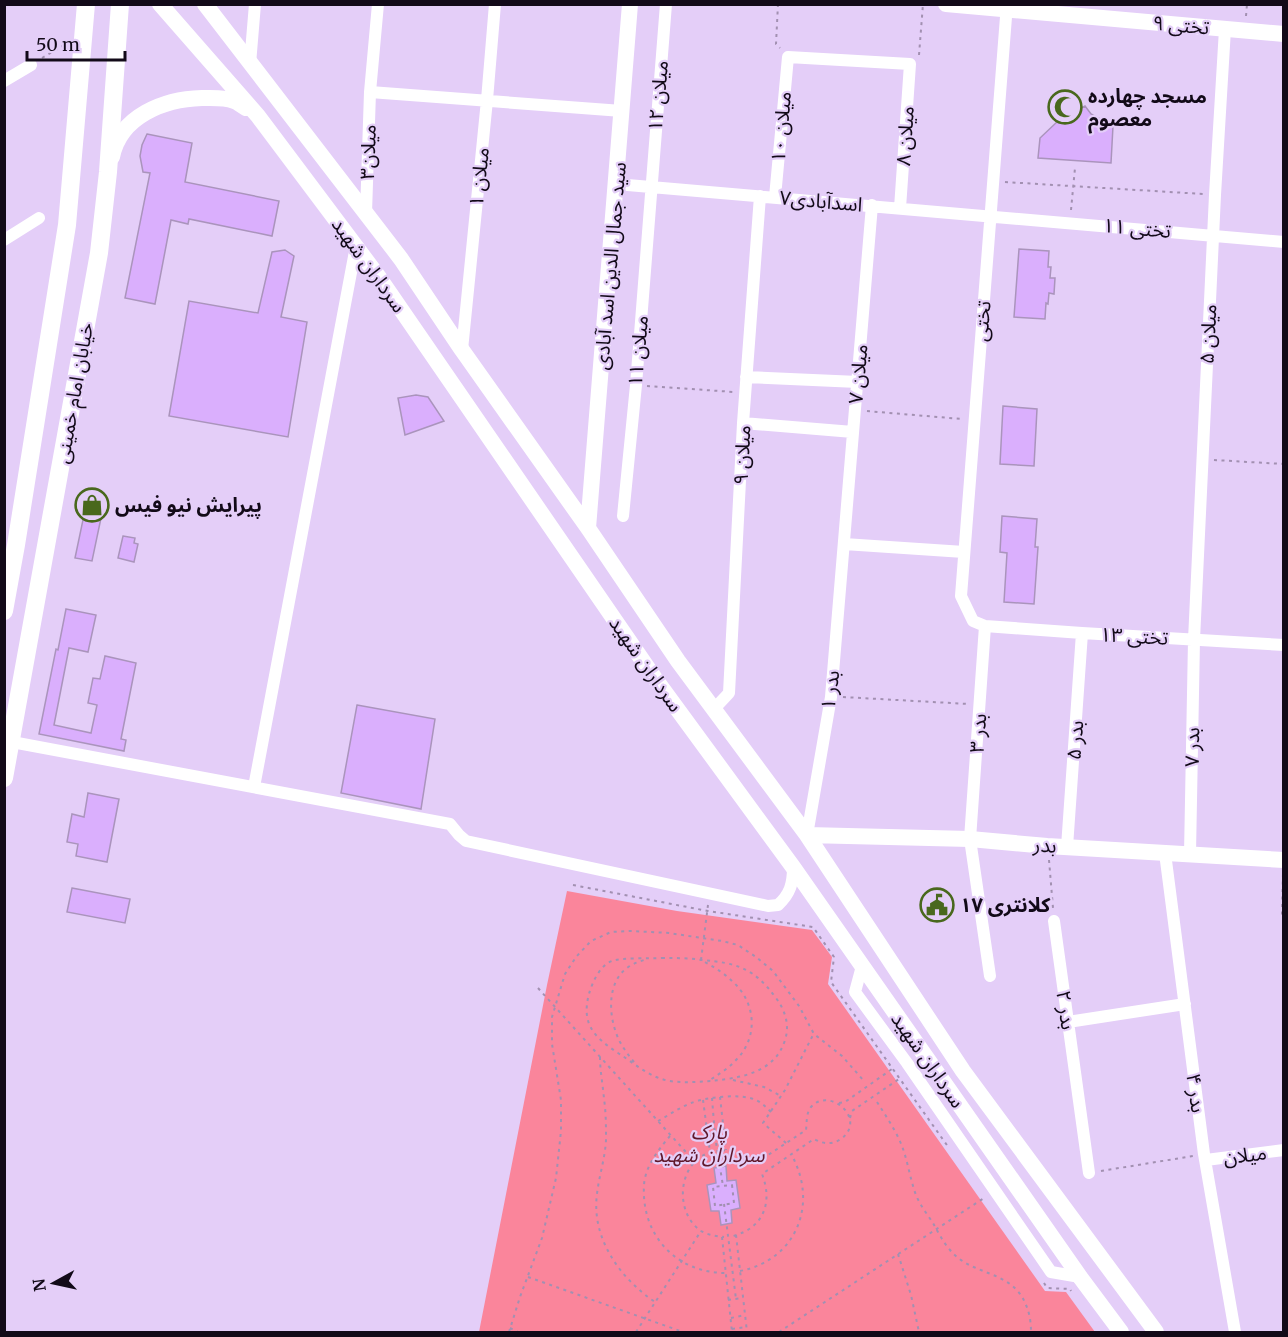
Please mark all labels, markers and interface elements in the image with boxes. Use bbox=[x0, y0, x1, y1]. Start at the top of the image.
street label: تختی ۹ bbox=[1152, 10, 1211, 39]
scale bar bbox=[27, 24, 124, 62]
text: 50 m bbox=[36, 33, 80, 56]
street label: میلان ۱۲ bbox=[642, 59, 673, 133]
place label: مسجد چهارده معصوم bbox=[1088, 83, 1207, 134]
mosque icon: مسجد چهارده معصوم bbox=[1047, 89, 1083, 125]
street label: میلان ۱۰ bbox=[765, 90, 796, 164]
street label: میلان ۸ bbox=[890, 105, 919, 167]
street label: میلان۳ bbox=[354, 124, 381, 180]
street label: میلان ۱ bbox=[463, 146, 494, 208]
street label: سید جمال الدین اسد آبادی bbox=[588, 161, 631, 371]
street label: اسدآبادی۷ bbox=[779, 184, 864, 217]
street label: سرداران شهید bbox=[327, 212, 412, 317]
street label: تختی ۱۱ bbox=[1102, 212, 1172, 243]
street label: تختی bbox=[967, 299, 996, 342]
street label: میلان ۵ bbox=[1193, 303, 1222, 365]
street label: میلان ۱۱ bbox=[622, 314, 653, 388]
street label: خیابان امام خمینی bbox=[49, 321, 101, 466]
street label: میلان ۷ bbox=[842, 343, 873, 405]
street label: میلان ۹ bbox=[727, 424, 756, 486]
shop icon: پیرایش نیو فیس bbox=[74, 487, 110, 523]
place label: پیرایش نیو فیس bbox=[115, 492, 262, 519]
street label: سرداران شهید bbox=[604, 611, 689, 716]
street label: تختی ۱۳ bbox=[1099, 621, 1169, 650]
street label: بدر ۱ bbox=[815, 669, 844, 711]
street label: بدر ۳ bbox=[964, 712, 991, 754]
street label: بدر ۵ bbox=[1061, 719, 1088, 761]
street label: بدر ۷ bbox=[1179, 727, 1204, 767]
street label: بدر bbox=[1032, 831, 1058, 858]
public building icon: کلانتری ۱۷ bbox=[919, 887, 955, 923]
place label: کلانتری ۱۷ bbox=[960, 892, 1051, 917]
street label: بدر ۲ bbox=[1051, 989, 1082, 1031]
street label: سرداران شهید bbox=[886, 1007, 971, 1112]
street label: بدر ۴ bbox=[1181, 1072, 1212, 1114]
park label: پارک سرداران شهید bbox=[654, 1119, 765, 1167]
street label: میلان bbox=[1222, 1139, 1268, 1170]
north arrow bbox=[24, 1253, 84, 1313]
text: N bbox=[28, 1277, 50, 1293]

